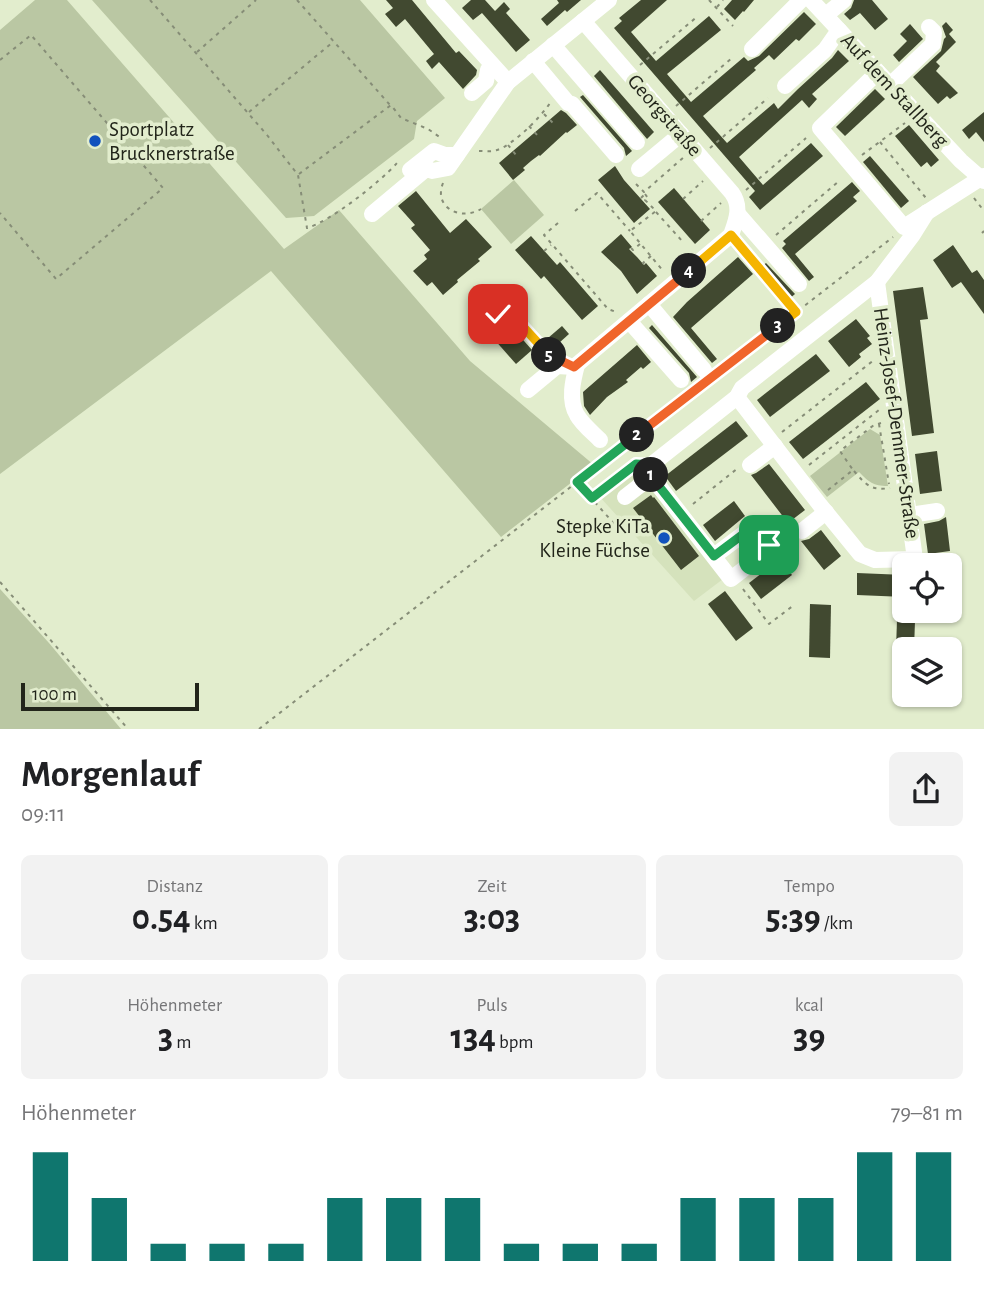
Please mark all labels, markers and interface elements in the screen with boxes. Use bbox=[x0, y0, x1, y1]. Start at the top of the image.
street label: Auf dem Stallberg bbox=[837, 29, 953, 152]
street label: Georgstraße bbox=[624, 70, 706, 160]
place label: Sportplatz Brucknerstraße bbox=[109, 119, 235, 164]
marker: Sportplatz Brucknerstraße bbox=[87, 133, 103, 149]
pin: 4 bbox=[672, 254, 706, 288]
text: 4 bbox=[684, 261, 693, 280]
pin bbox=[468, 284, 528, 344]
icon: check bbox=[479, 295, 517, 333]
street label: Heinz-Josef-Demmer-Straße bbox=[870, 306, 923, 540]
pin: 3 bbox=[760, 308, 796, 344]
text: 3 bbox=[773, 316, 782, 335]
pin: 5 bbox=[532, 338, 566, 372]
text: 5 bbox=[544, 345, 553, 364]
pin: 2 bbox=[620, 418, 654, 452]
text: 2 bbox=[632, 425, 641, 444]
pin: 1 bbox=[634, 458, 668, 492]
text: 1 bbox=[647, 465, 654, 484]
pin bbox=[739, 515, 799, 575]
place label: Stepke KiTa Kleine Füchse bbox=[539, 516, 650, 561]
icon: arrive bbox=[750, 526, 788, 564]
marker: Stepke KiTa Kleine Füchse bbox=[656, 530, 672, 546]
map controls bbox=[892, 553, 962, 707]
button: locate bbox=[892, 553, 962, 623]
button: layers bbox=[892, 637, 962, 707]
scale bar bbox=[21, 680, 200, 712]
text: 100 m bbox=[32, 685, 77, 704]
button: share bbox=[889, 752, 963, 826]
text: Morgenlauf bbox=[21, 756, 199, 794]
text: 09:11 bbox=[21, 803, 65, 826]
text: Distanz bbox=[147, 877, 203, 896]
text: Zeit bbox=[478, 877, 506, 896]
text: Tempo bbox=[784, 877, 835, 896]
text: 0.54 bbox=[132, 901, 191, 936]
text: 3:03 bbox=[464, 901, 520, 936]
text: 5:39 bbox=[766, 901, 821, 936]
text: km bbox=[191, 914, 218, 933]
text: /km bbox=[821, 914, 853, 933]
text: Höhenmeter bbox=[127, 996, 222, 1015]
text: Puls bbox=[476, 996, 508, 1015]
text: kcal bbox=[795, 996, 824, 1015]
text: 3 bbox=[158, 1020, 173, 1055]
text: 134 bbox=[451, 1020, 496, 1055]
text: 39 bbox=[793, 1020, 825, 1055]
text: m bbox=[173, 1033, 191, 1052]
text: bpm bbox=[496, 1033, 533, 1052]
text: Höhenmeter bbox=[21, 1102, 136, 1125]
text: 79–81 m bbox=[891, 1102, 963, 1125]

